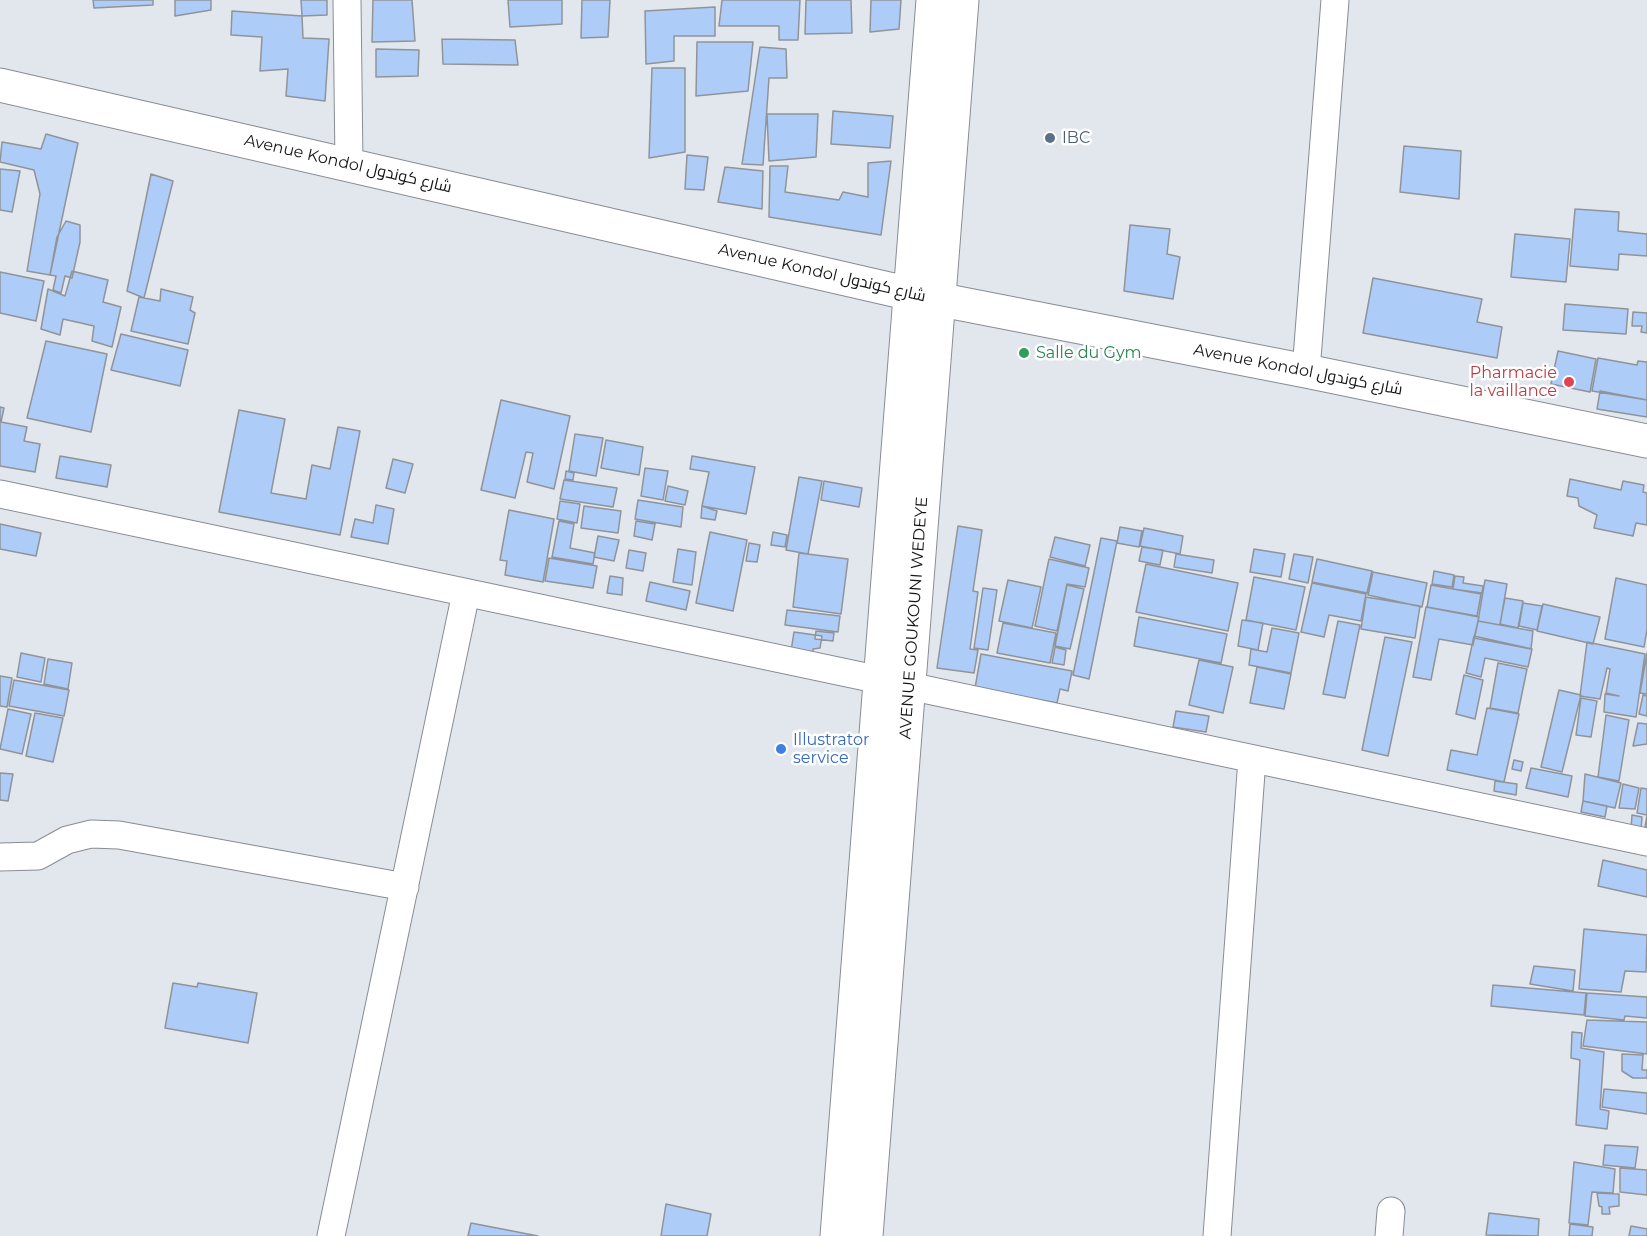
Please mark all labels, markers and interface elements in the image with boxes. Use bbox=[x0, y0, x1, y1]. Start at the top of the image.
place label: IBC bbox=[1062, 128, 1090, 148]
street label: Avenue Kondol شارع كوندول bbox=[242, 131, 454, 197]
marker: IBC bbox=[1043, 131, 1057, 145]
street label: Avenue Kondol شارع كوندول bbox=[716, 240, 928, 306]
street label: Avenue Kondol شارع كوندول bbox=[1192, 340, 1404, 400]
place label: Salle du Gym bbox=[1036, 343, 1142, 363]
marker: Salle du Gym bbox=[1017, 346, 1031, 360]
place label: Pharmacie la vaillance bbox=[1470, 363, 1557, 401]
marker: Pharmacie la vaillance bbox=[1562, 375, 1576, 389]
street label: AVENUE GOUKOUNI WEDEYE bbox=[896, 496, 932, 740]
place label: Illustrator service bbox=[793, 730, 869, 768]
marker: Illustrator service bbox=[774, 742, 788, 756]

